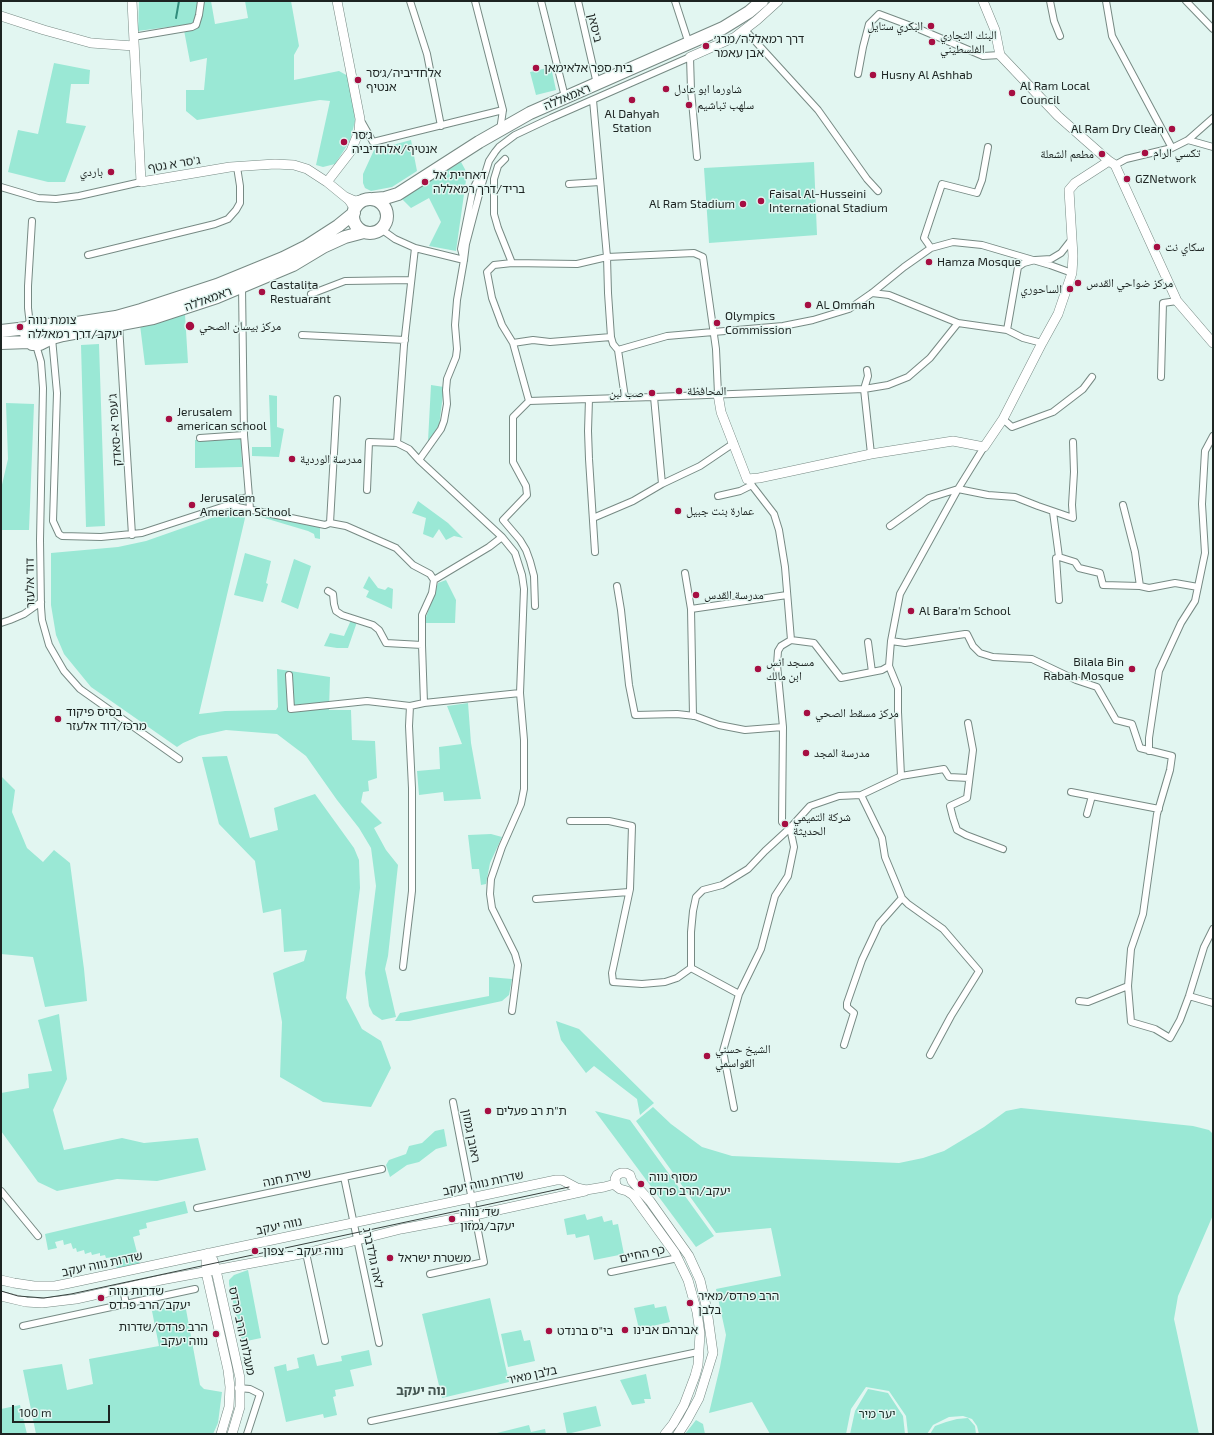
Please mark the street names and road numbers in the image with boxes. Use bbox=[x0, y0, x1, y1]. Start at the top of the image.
street label: ביסאן bbox=[585, 12, 605, 44]
street label: ראמאללה bbox=[541, 81, 593, 113]
street label: ג'סר א נטף bbox=[147, 153, 201, 175]
street label: ראמאללה bbox=[182, 284, 234, 314]
street label: ג'עפר א-סאדק bbox=[105, 393, 125, 467]
street label: דוד אלעזר bbox=[22, 558, 38, 608]
street label: ראובן גמזון bbox=[459, 1108, 483, 1164]
street label: שירת חנה bbox=[262, 1166, 312, 1190]
street label: שדרות נווה יעקב bbox=[441, 1167, 525, 1199]
street label: נווה יעקב bbox=[255, 1214, 303, 1238]
street label: לאה גולדברג bbox=[360, 1226, 386, 1290]
street label: כף החיים bbox=[618, 1242, 666, 1266]
street label: שדרות נווה יעקב bbox=[60, 1248, 144, 1280]
street label: מעגלות הרב פרדס bbox=[226, 1285, 258, 1377]
street label: בלבן מאיר bbox=[506, 1363, 558, 1387]

